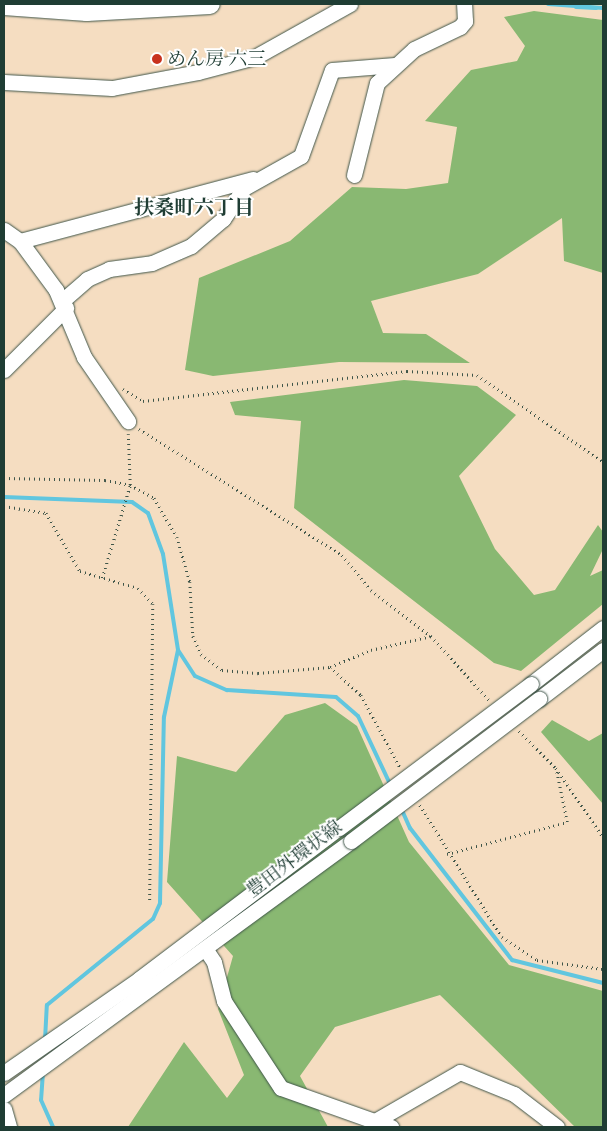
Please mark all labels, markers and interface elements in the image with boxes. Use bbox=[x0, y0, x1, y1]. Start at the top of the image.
place label: めん房 六三 bbox=[167, 48, 266, 70]
marker: めん房 六三 bbox=[151, 53, 163, 65]
district label: 扶桑町六丁目 bbox=[134, 194, 254, 218]
street label: 豊田外環状線 bbox=[242, 816, 346, 902]

